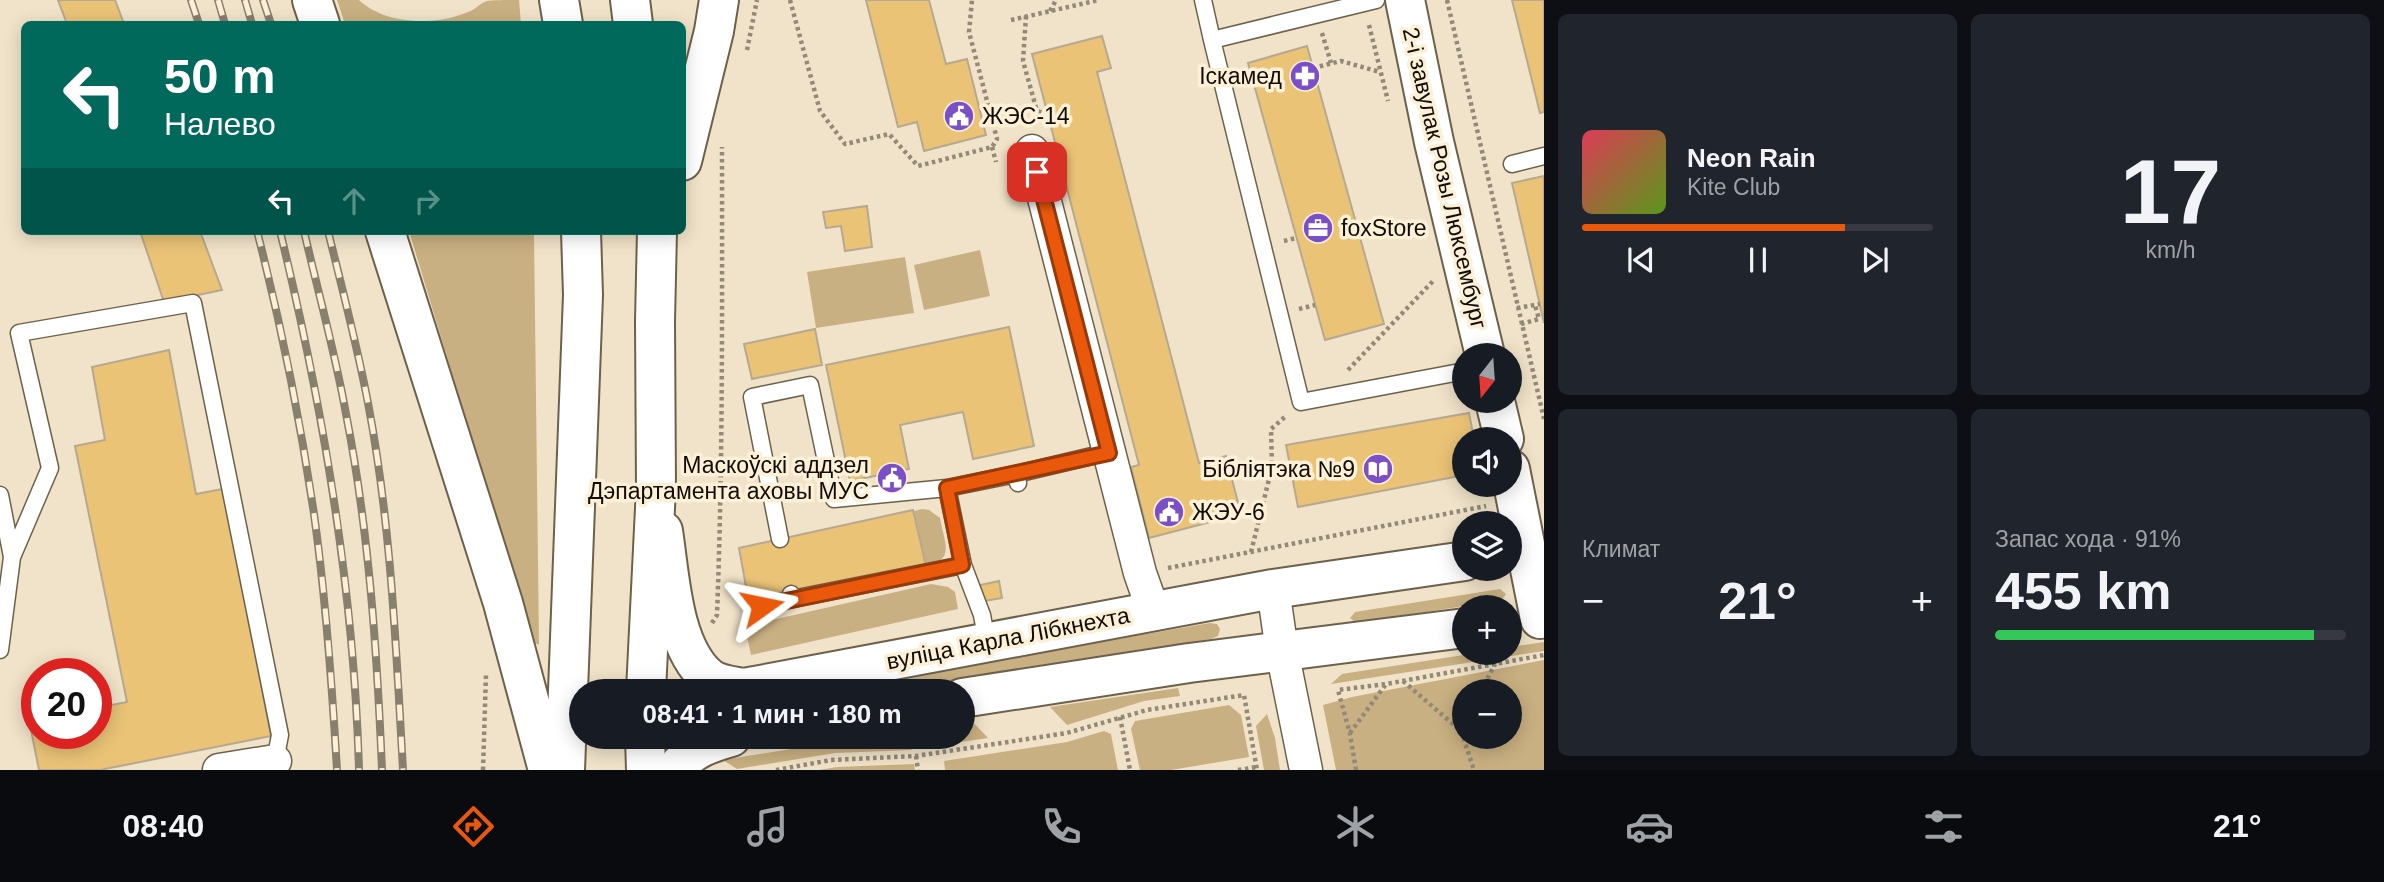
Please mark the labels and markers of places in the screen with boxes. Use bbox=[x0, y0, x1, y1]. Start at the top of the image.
pharmacy icon: Іскамед bbox=[1288, 59, 1322, 93]
place label: Іскамед bbox=[1199, 63, 1283, 89]
public building icon: ЖЭС-14 bbox=[942, 99, 976, 133]
place label: ЖЭС-14 bbox=[982, 103, 1070, 129]
pin bbox=[1007, 142, 1067, 202]
office icon: foxStore bbox=[1301, 211, 1335, 245]
place label: foxStore bbox=[1341, 215, 1427, 241]
place label: Маскоўскі аддзел Дэпартамента аховы МУС bbox=[588, 452, 869, 504]
library icon: Бібліятэка №9 bbox=[1361, 452, 1395, 486]
place label: Бібліятэка №9 bbox=[1202, 456, 1355, 482]
public building icon: Маскоўскі аддзел Дэпартамента аховы МУС bbox=[875, 461, 909, 495]
public building icon: ЖЭУ-6 bbox=[1152, 495, 1186, 529]
place label: ЖЭУ-6 bbox=[1192, 499, 1265, 525]

